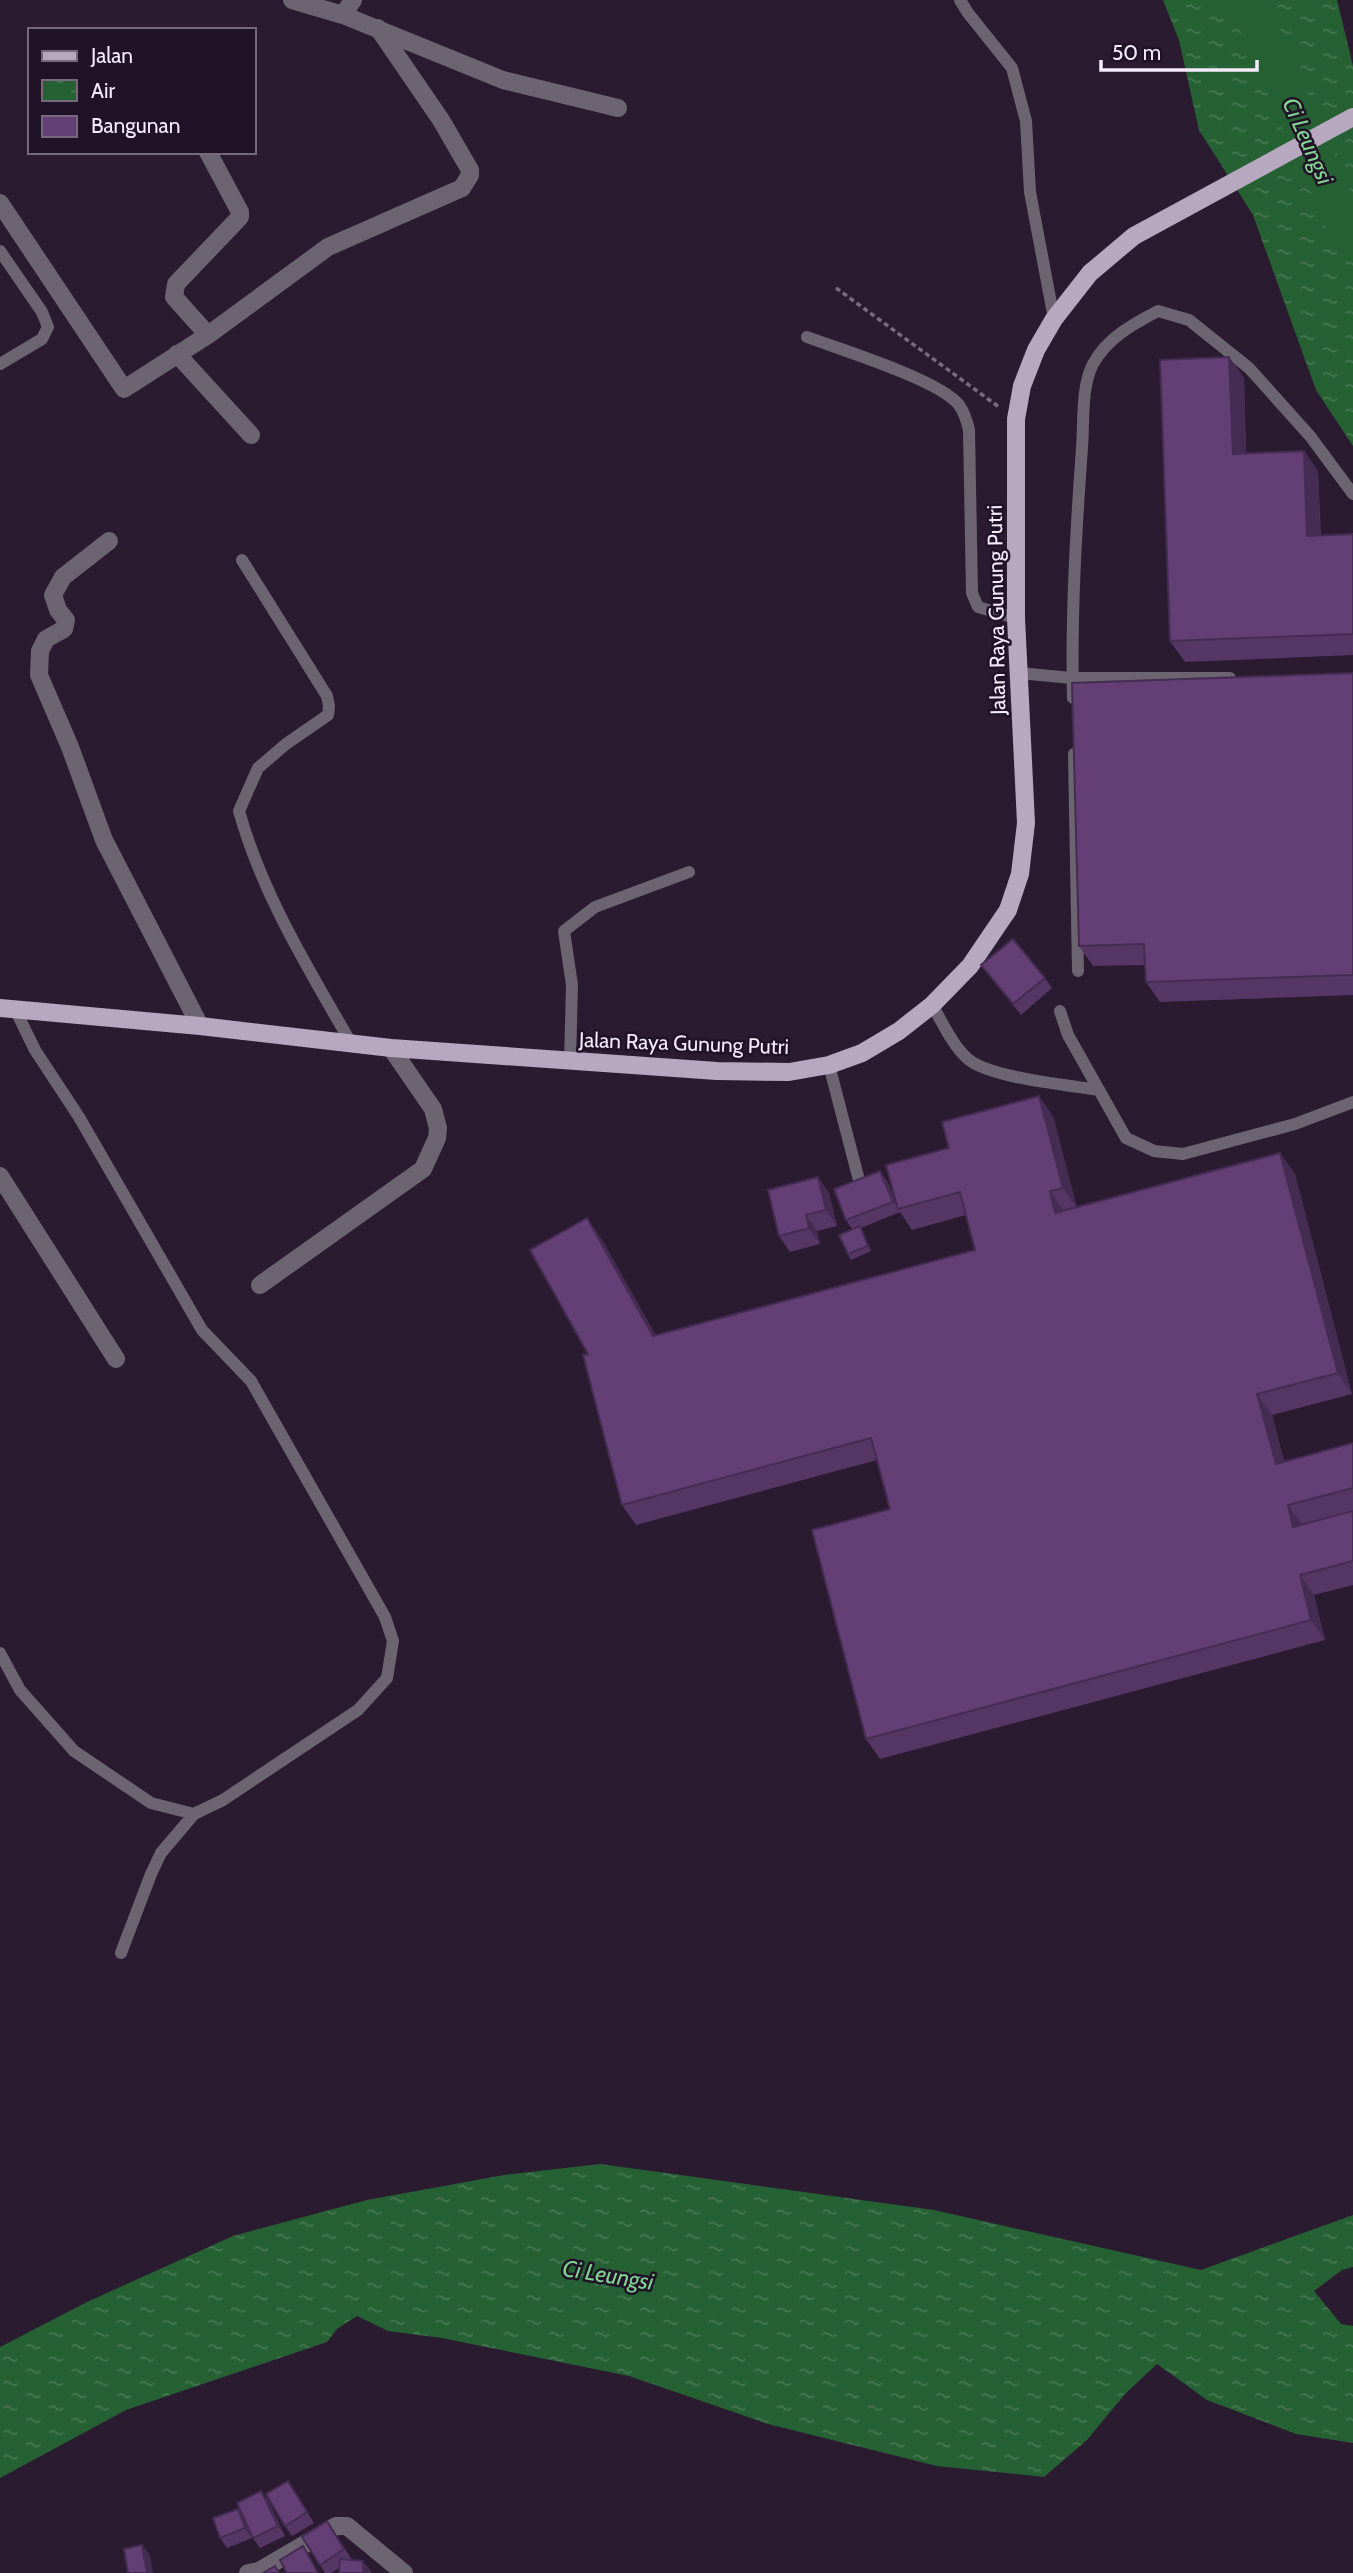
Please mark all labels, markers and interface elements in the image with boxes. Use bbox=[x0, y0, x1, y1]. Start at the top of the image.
legend bbox=[28, 28, 256, 154]
scale bar bbox=[1101, 28, 1257, 72]
text: 50 m bbox=[1112, 40, 1161, 65]
text: Jalan bbox=[90, 43, 133, 68]
text: Air bbox=[91, 78, 115, 103]
water label: Ci Leungsi bbox=[1277, 93, 1340, 190]
text: Bangunan bbox=[91, 113, 180, 138]
street label: Jalan Raya Gunung Putri bbox=[982, 505, 1010, 716]
street label: Jalan Raya Gunung Putri bbox=[578, 1027, 789, 1059]
water label: Ci Leungsi bbox=[561, 2254, 657, 2296]

